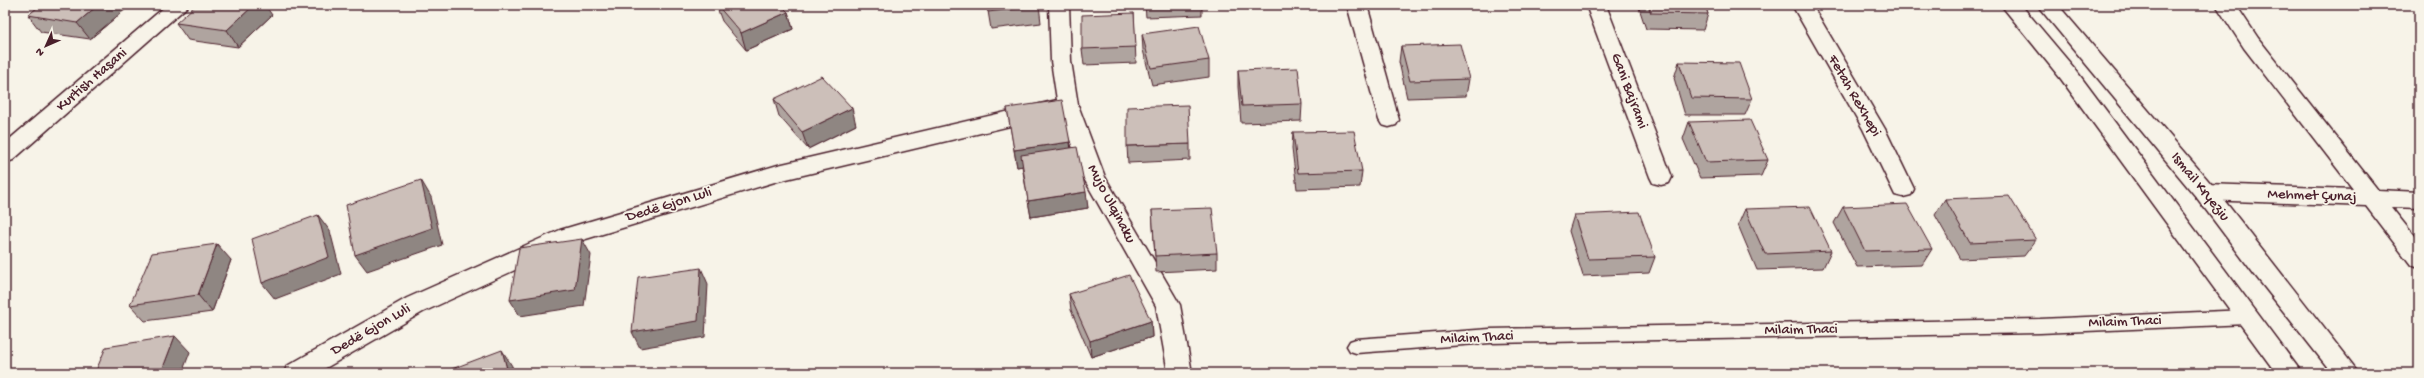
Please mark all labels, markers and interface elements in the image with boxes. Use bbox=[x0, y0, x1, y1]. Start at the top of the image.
north arrow bbox=[26, 26, 66, 66]
street label: Kurtish Hasani bbox=[53, 44, 131, 116]
text: N bbox=[34, 45, 47, 58]
street label: Gani Bajrami bbox=[1606, 51, 1652, 131]
street label: Fetah Rexhepi bbox=[1823, 51, 1885, 140]
street label: Ismail Kryeziu bbox=[2167, 149, 2233, 225]
street label: Mujo Ulqinaku bbox=[1083, 162, 1139, 246]
street label: Dedë Gjon Luli bbox=[623, 183, 714, 227]
street label: Mehmet Çunaj bbox=[2267, 185, 2357, 207]
street label: Dedë Gjon Luli bbox=[327, 300, 414, 361]
street label: Milaim Thaci bbox=[2088, 312, 2162, 332]
street label: Milaim Thaci bbox=[1764, 320, 1838, 340]
street label: Milaim Thaci bbox=[1440, 327, 1514, 349]

